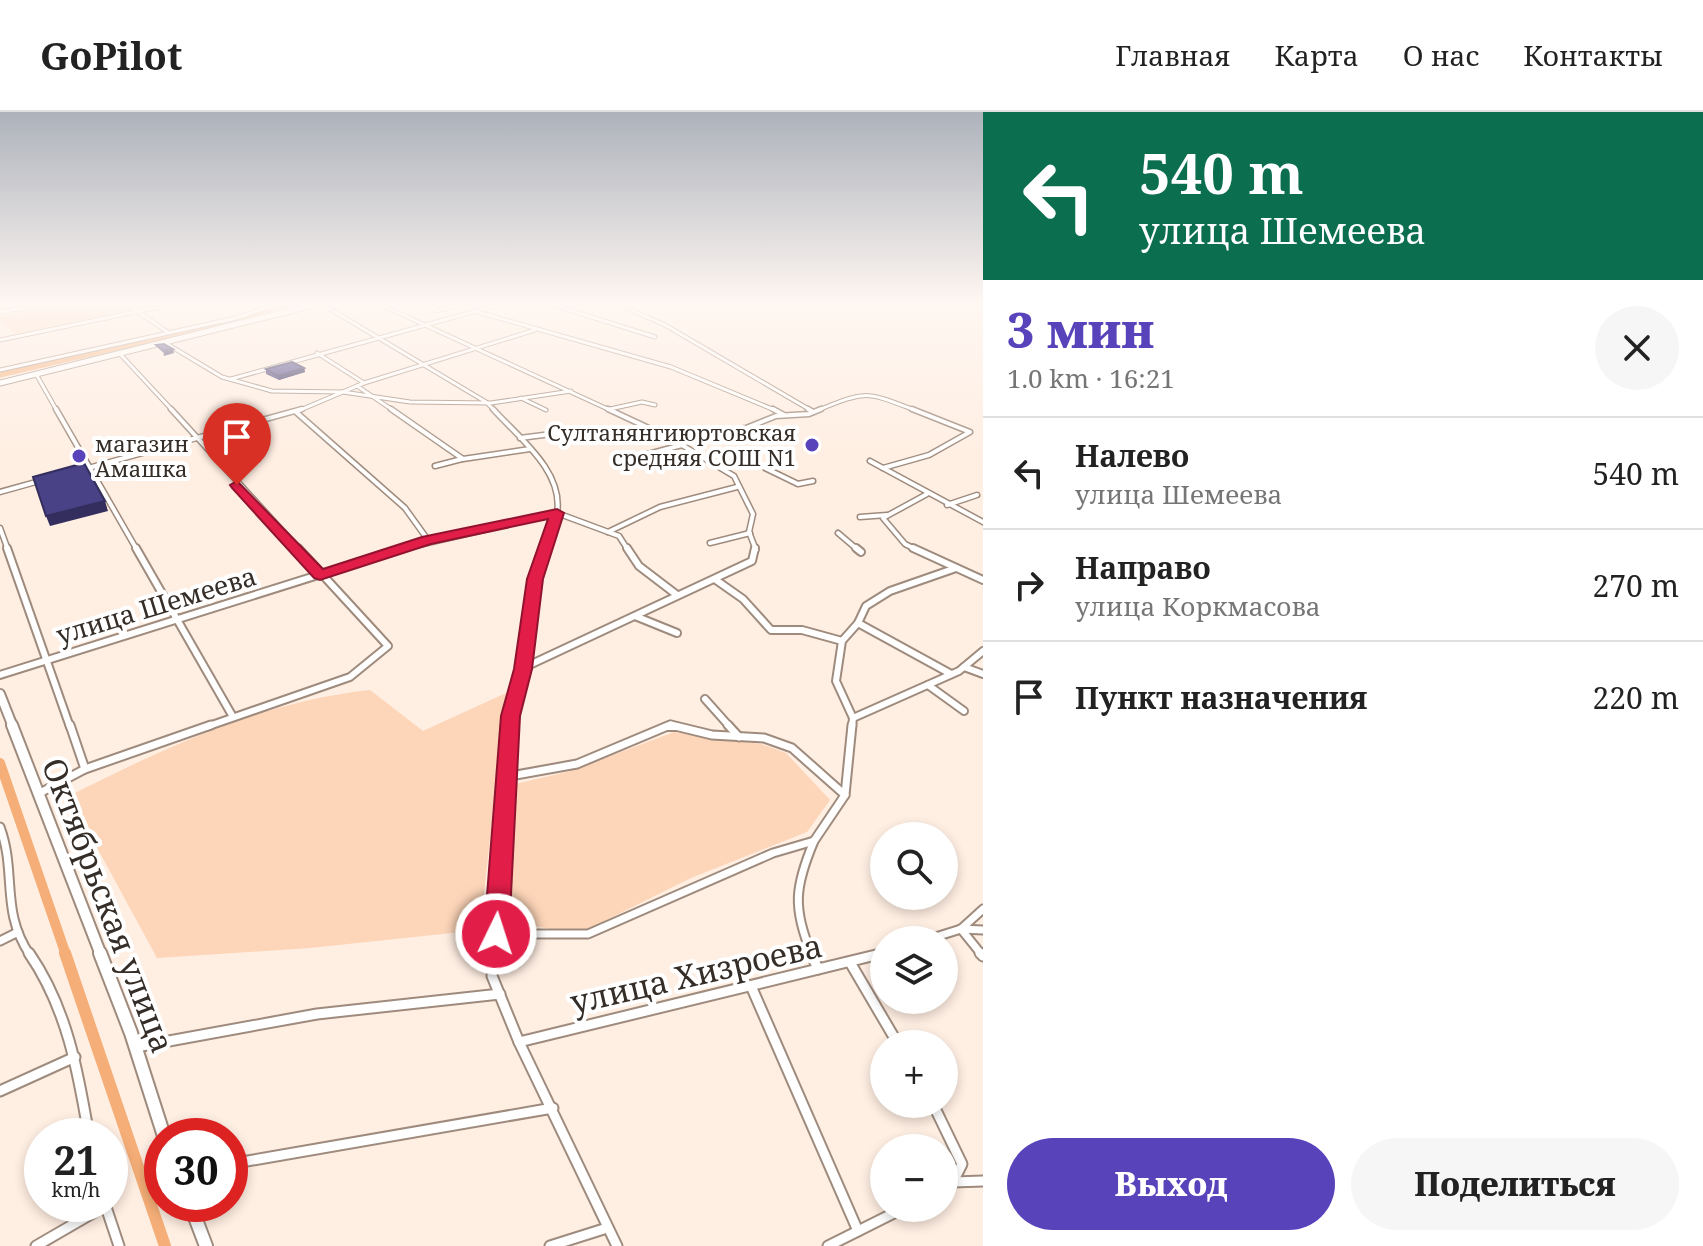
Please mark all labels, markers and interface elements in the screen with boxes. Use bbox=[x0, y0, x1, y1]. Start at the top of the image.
text: GoPilot bbox=[40, 29, 182, 81]
text: Главная bbox=[1115, 36, 1230, 74]
text: Карта bbox=[1274, 36, 1359, 74]
text: О нас bbox=[1403, 36, 1479, 74]
text: Контакты bbox=[1523, 36, 1663, 74]
text: 540 m bbox=[1139, 134, 1304, 210]
icon: left bbox=[1007, 144, 1111, 248]
text: улица Шемеева bbox=[1139, 206, 1426, 255]
text: 3 мин bbox=[1007, 297, 1154, 362]
button: close bbox=[1595, 306, 1679, 390]
text: 1.0 km · 16:21 bbox=[1007, 360, 1175, 396]
pin bbox=[203, 403, 271, 485]
icon: arrive bbox=[215, 415, 259, 459]
place label: Султанянгиюртовская средняя СОШ N1 bbox=[547, 417, 796, 472]
place label: магазин Амашка bbox=[95, 428, 189, 483]
text: Налево bbox=[1075, 435, 1189, 476]
marker: Султанянгиюртовская средняя СОШ N1 bbox=[803, 436, 821, 454]
marker: магазин Амашка bbox=[70, 447, 88, 465]
icon: left bbox=[1007, 451, 1051, 495]
text: 540 m bbox=[1593, 453, 1679, 494]
text: улица Шемеева bbox=[1075, 476, 1282, 512]
text: Направо bbox=[1075, 547, 1211, 588]
street label: улица Шемеева bbox=[52, 557, 260, 653]
icon: right bbox=[1007, 563, 1051, 607]
text: 270 m bbox=[1593, 565, 1679, 606]
text: улица Коркмасова bbox=[1075, 588, 1321, 624]
icon: arrive bbox=[1007, 675, 1051, 719]
text: Пункт назначения bbox=[1075, 677, 1367, 718]
text: 220 m bbox=[1593, 677, 1679, 718]
street label: Октябрьская улица bbox=[33, 752, 185, 1058]
map controls bbox=[870, 822, 958, 1222]
button: search bbox=[870, 822, 958, 910]
position arrow bbox=[454, 892, 538, 976]
street label: улица Хизроева bbox=[566, 923, 826, 1023]
button: layers bbox=[870, 926, 958, 1014]
button: + bbox=[870, 1030, 958, 1118]
speed limit sign: 30 bbox=[144, 1118, 248, 1222]
text: 21 bbox=[53, 1132, 99, 1187]
button: − bbox=[870, 1134, 958, 1222]
button: Выход bbox=[1007, 1138, 1335, 1230]
button: Поделиться bbox=[1351, 1138, 1679, 1230]
text: km/h bbox=[51, 1176, 101, 1203]

